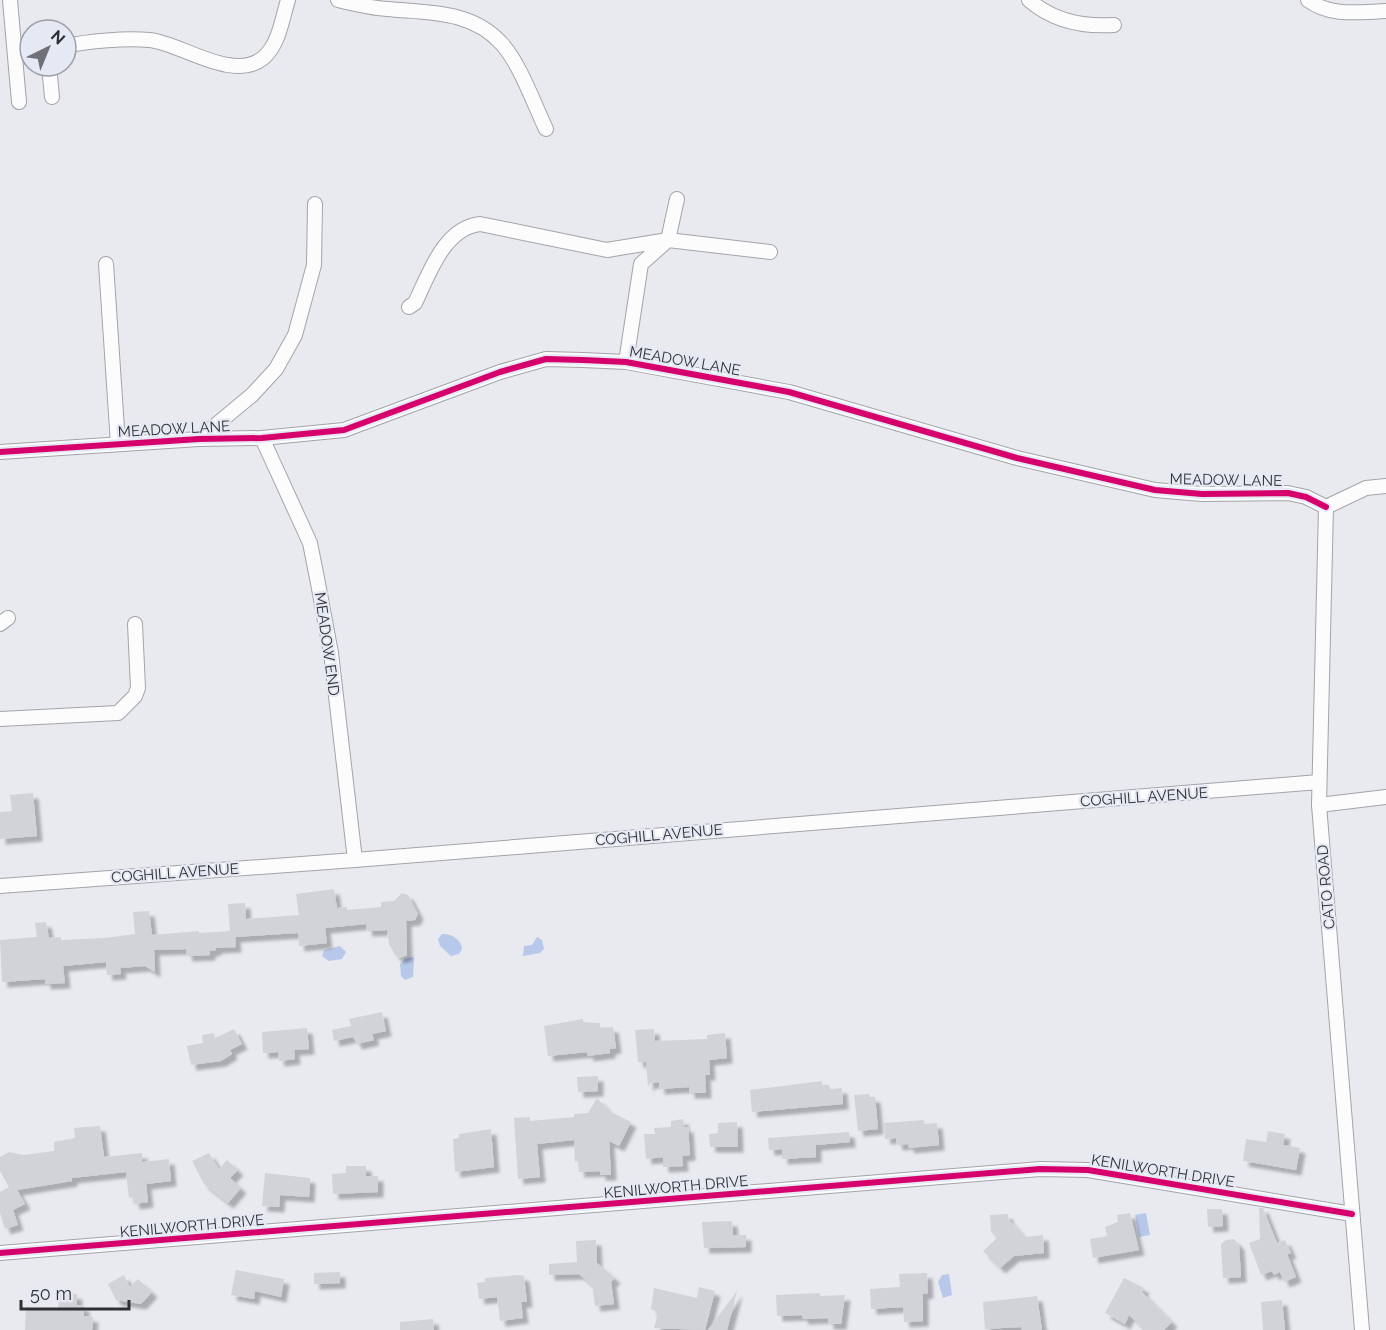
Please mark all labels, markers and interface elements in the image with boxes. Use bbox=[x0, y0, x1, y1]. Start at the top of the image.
north arrow bbox=[18, 18, 78, 78]
text: N bbox=[47, 26, 69, 49]
street label: MEADOW LANE bbox=[628, 342, 742, 380]
street label: MEADOW LANE bbox=[117, 417, 231, 441]
street label: MEADOW LANE bbox=[1170, 470, 1282, 490]
street label: MEADOW END bbox=[311, 591, 343, 697]
street label: COGHILL AVENUE bbox=[1080, 784, 1208, 810]
street label: COGHILL AVENUE bbox=[594, 820, 724, 850]
street label: CATO ROAD bbox=[1313, 844, 1339, 930]
street label: COGHILL AVENUE bbox=[111, 860, 239, 886]
street label: KENILWORTH DRIVE bbox=[1090, 1151, 1236, 1191]
street label: KENILWORTH DRIVE bbox=[603, 1172, 749, 1202]
street label: KENILWORTH DRIVE bbox=[119, 1211, 265, 1241]
scale bar bbox=[21, 1273, 129, 1311]
text: 50 m bbox=[30, 1283, 72, 1304]

